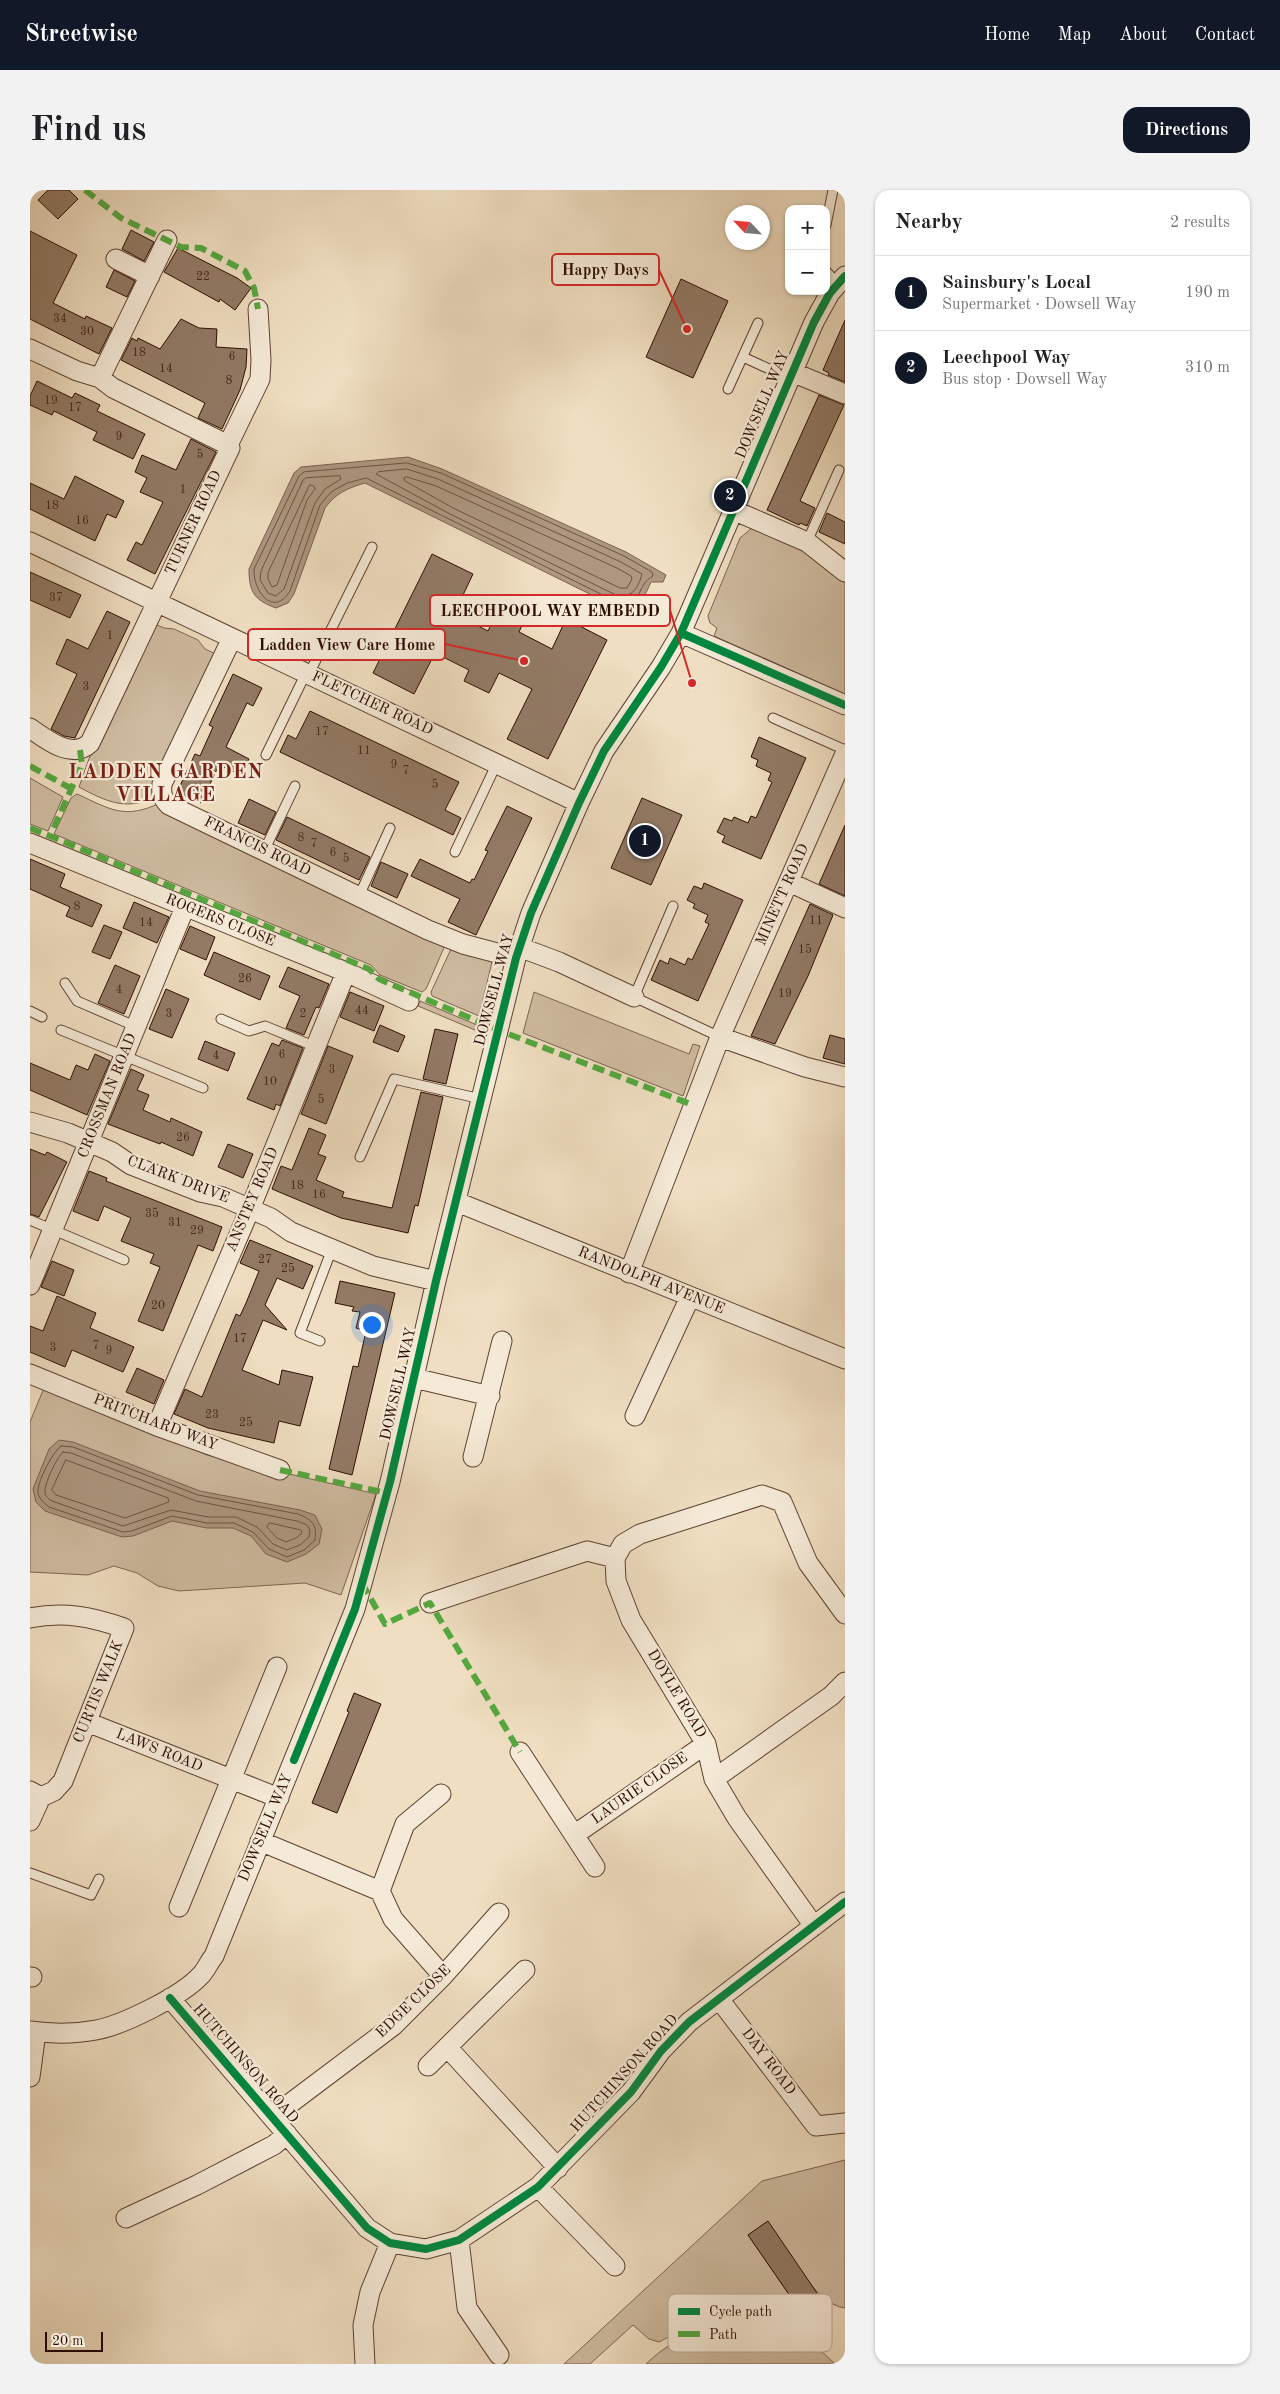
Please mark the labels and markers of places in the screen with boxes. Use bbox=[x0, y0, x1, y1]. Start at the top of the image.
callout: Happy Days bbox=[552, 254, 659, 285]
pin: 2 bbox=[714, 477, 746, 515]
callout: LEECHPOOL WAY EMBEDD bbox=[430, 595, 670, 626]
callout: Ladden View Care Home bbox=[248, 629, 445, 660]
pin: 1 bbox=[629, 822, 661, 860]

